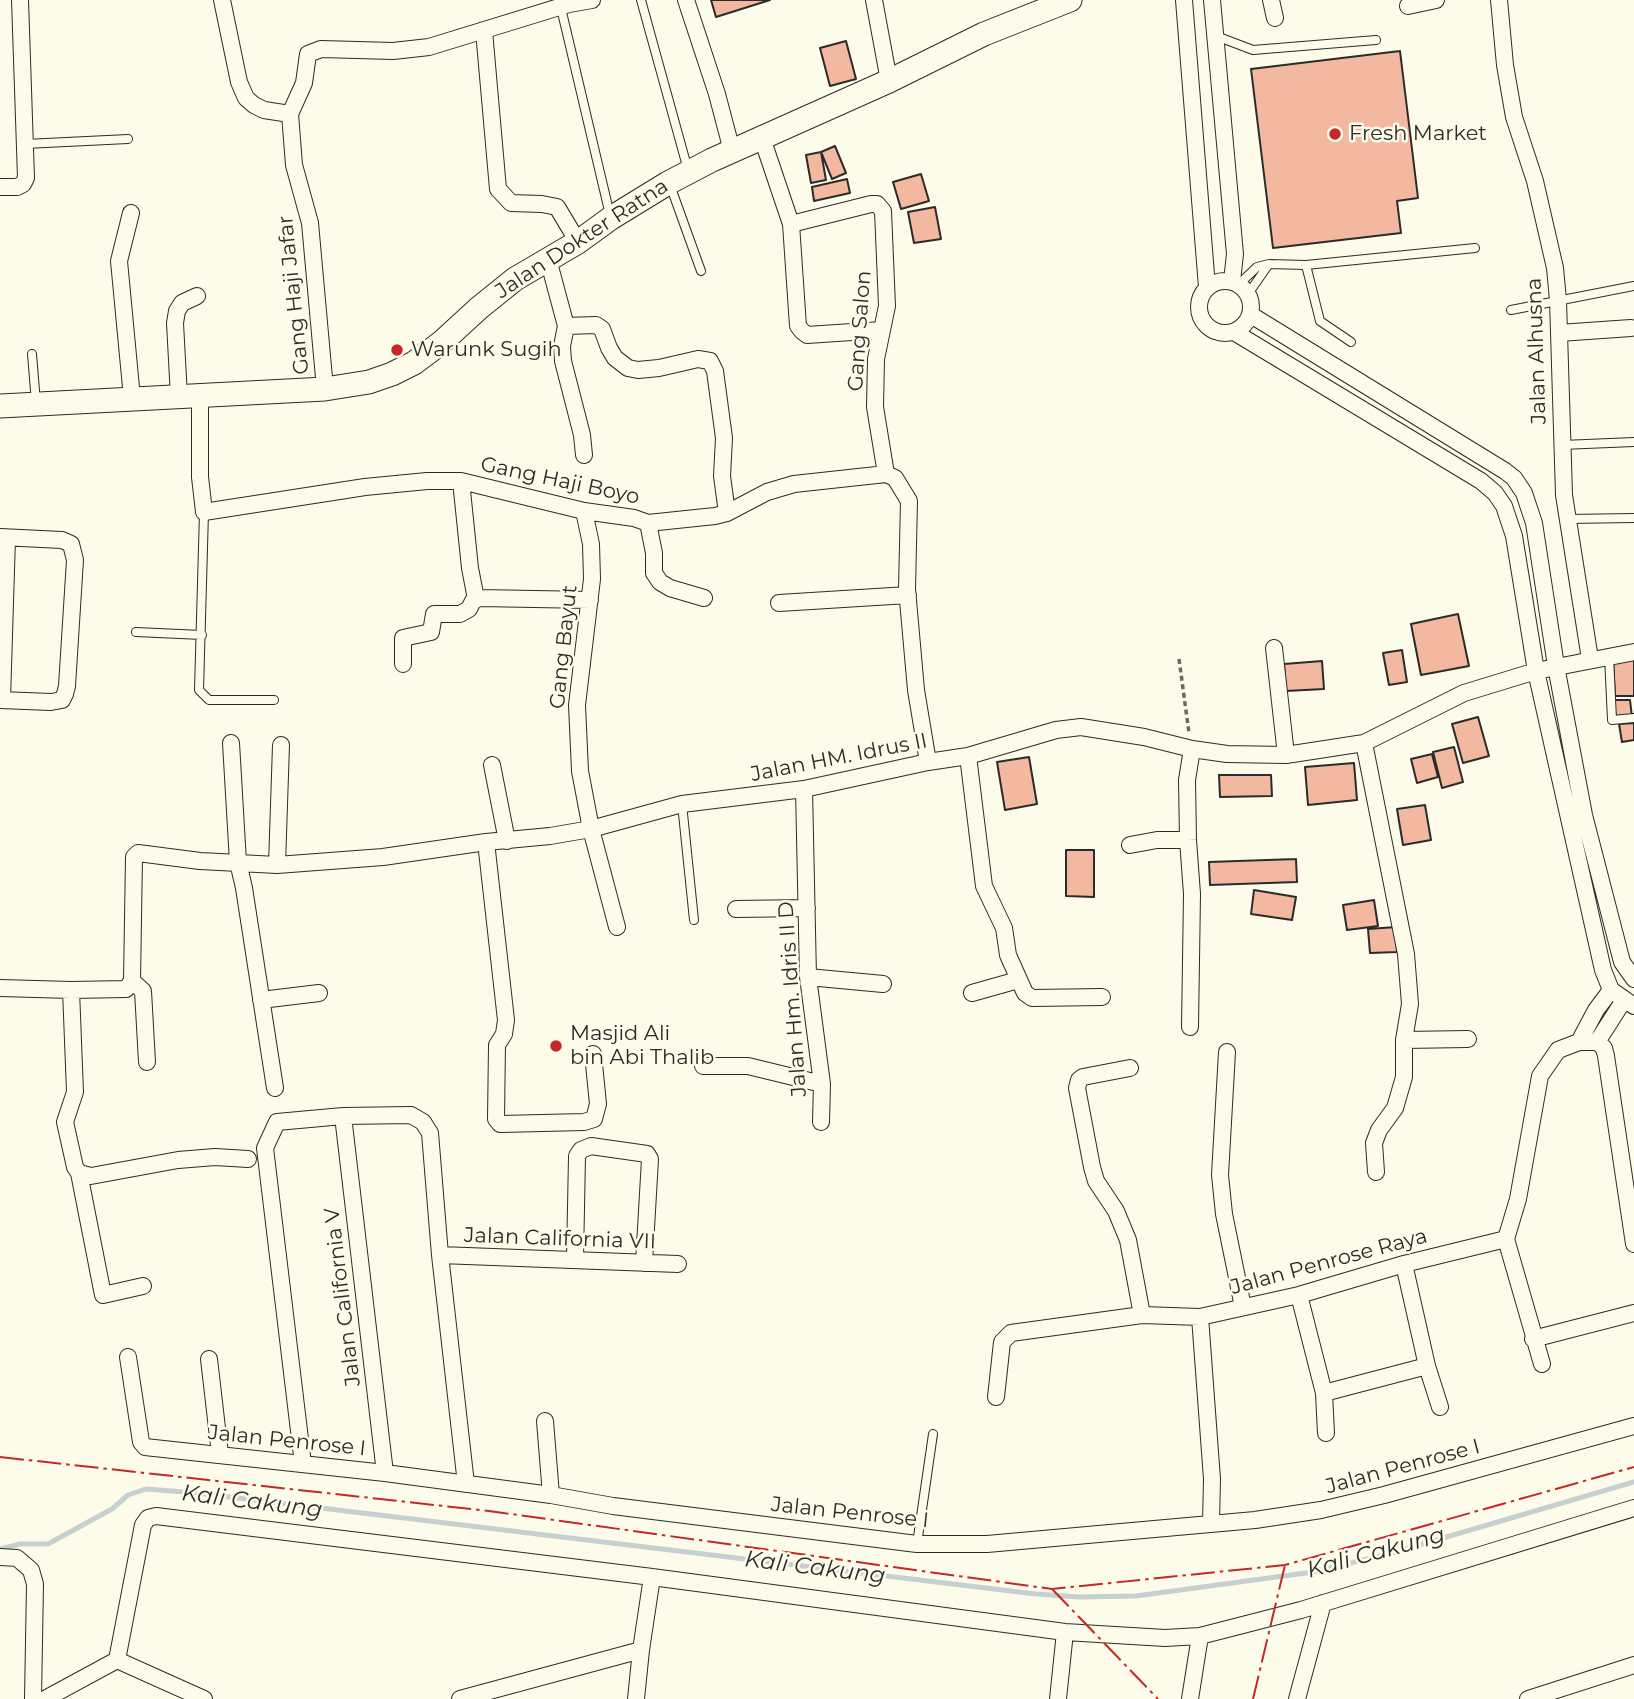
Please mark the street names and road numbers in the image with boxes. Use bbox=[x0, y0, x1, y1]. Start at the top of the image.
street label: Jalan Dokter Ratna bbox=[491, 174, 673, 304]
street label: Gang Haji Jafar bbox=[273, 214, 315, 376]
street label: Gang Salon bbox=[843, 270, 877, 392]
street label: Jalan Alhusna bbox=[1522, 277, 1552, 425]
street label: Gang Haji Boyo bbox=[478, 452, 642, 510]
street label: Gang Bayut bbox=[545, 584, 583, 710]
street label: Jalan HM. Idrus II bbox=[749, 729, 929, 787]
street label: Jalan Hm. Idris II D bbox=[774, 900, 812, 1098]
street label: Jalan California V bbox=[320, 1206, 366, 1388]
street label: Jalan California VII bbox=[464, 1223, 656, 1255]
street label: Jalan Penrose Raya bbox=[1228, 1224, 1430, 1300]
street label: Jalan Penrose I bbox=[207, 1420, 367, 1462]
street label: Jalan Penrose I bbox=[1323, 1434, 1483, 1500]
street label: Jalan Penrose I bbox=[770, 1492, 930, 1534]

